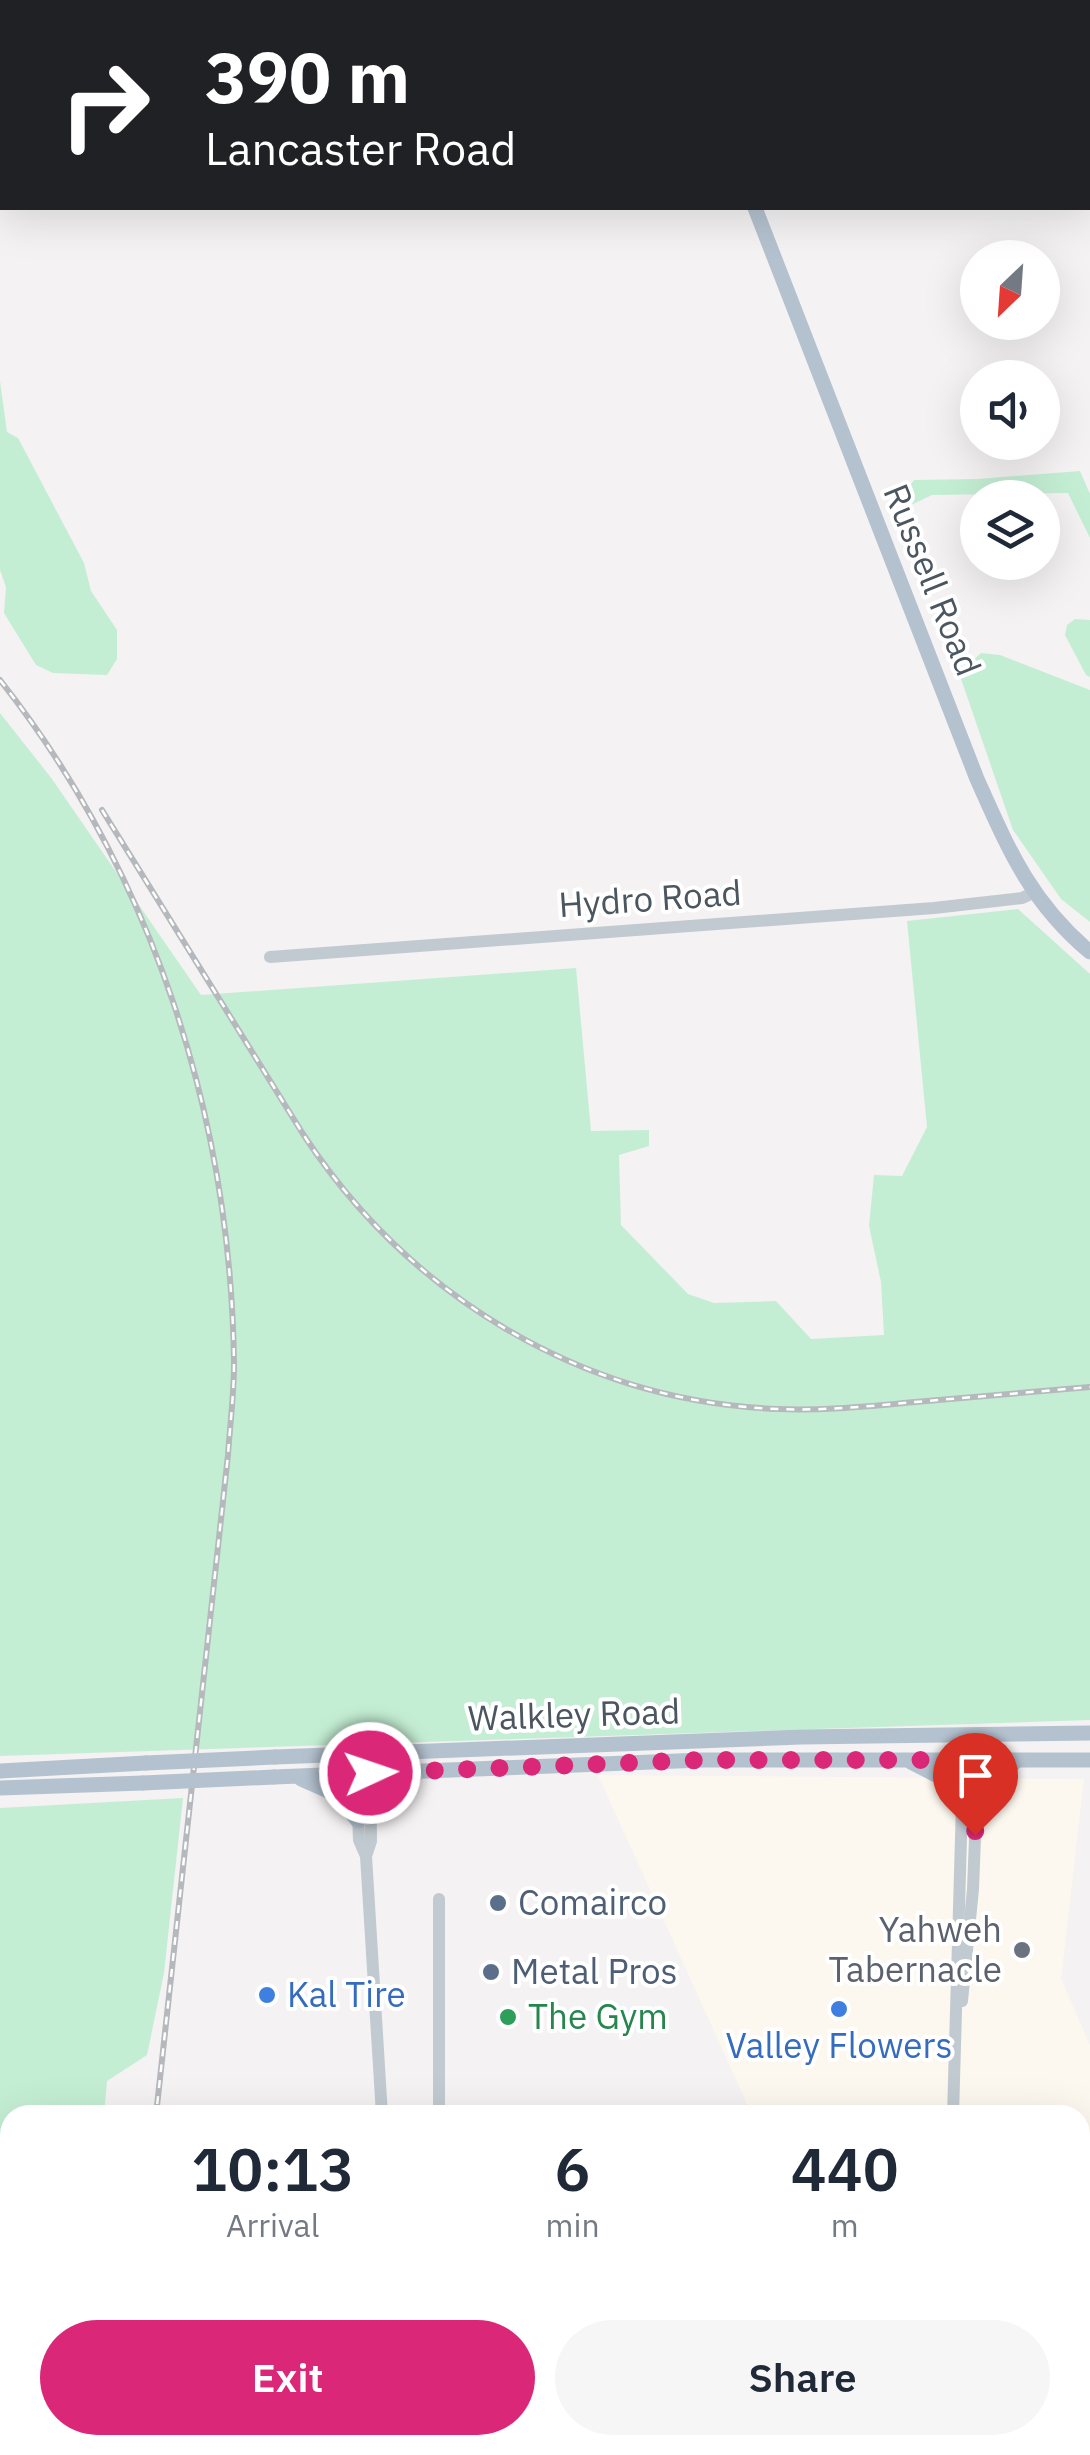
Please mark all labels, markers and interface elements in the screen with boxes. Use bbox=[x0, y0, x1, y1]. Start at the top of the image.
text: 390 m bbox=[205, 31, 410, 122]
icon: right bbox=[40, 40, 170, 170]
text: Lancaster Road bbox=[205, 119, 516, 177]
north arrow bbox=[960, 240, 1060, 340]
map controls bbox=[960, 240, 1060, 580]
button: sound bbox=[960, 360, 1060, 460]
street label: Russell Road bbox=[874, 477, 992, 682]
button: layers bbox=[960, 480, 1060, 580]
street label: Hydro Road bbox=[557, 869, 743, 927]
street label: Walkley Road bbox=[467, 1687, 681, 1741]
position arrow bbox=[318, 1721, 422, 1825]
pin bbox=[933, 1733, 1018, 1836]
icon: arrive bbox=[948, 1748, 1003, 1803]
place label: Comairco bbox=[518, 1879, 667, 1925]
marker: Comairco bbox=[487, 1892, 509, 1914]
place label: Yahweh Tabernacle bbox=[828, 1906, 1002, 1992]
marker: Yahweh Tabernacle bbox=[1011, 1939, 1033, 1961]
place label: Metal Pros bbox=[511, 1948, 678, 1994]
marker: Metal Pros bbox=[480, 1961, 502, 1983]
place label: Kal Tire bbox=[287, 1971, 406, 2017]
marker: Kal Tire bbox=[256, 1984, 278, 2006]
place label: The Gym bbox=[528, 1993, 668, 2039]
marker: Valley Flowers bbox=[828, 1998, 850, 2020]
marker: The Gym bbox=[497, 2006, 519, 2028]
place label: Valley Flowers bbox=[726, 2022, 952, 2068]
text: 10:13 bbox=[191, 2129, 354, 2208]
text: 6 bbox=[555, 2129, 591, 2208]
text: 440 bbox=[791, 2129, 899, 2208]
text: Arrival bbox=[226, 2204, 319, 2246]
text: min bbox=[545, 2204, 600, 2246]
text: m bbox=[831, 2204, 859, 2246]
button: Exit bbox=[40, 2320, 535, 2435]
button: Share bbox=[555, 2320, 1050, 2435]

